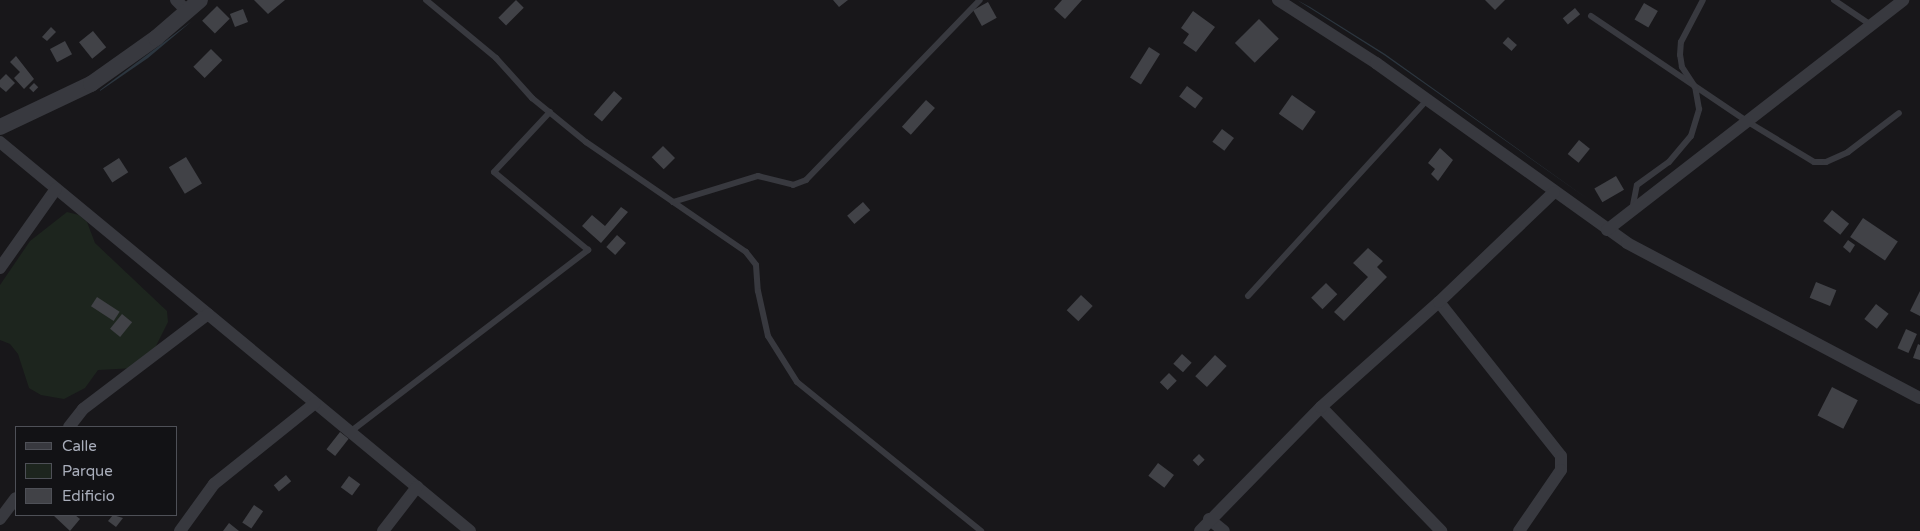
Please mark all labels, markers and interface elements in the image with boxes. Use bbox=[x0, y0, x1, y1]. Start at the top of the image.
legend bbox=[15, 426, 178, 516]
text: Calle bbox=[62, 437, 97, 455]
text: Parque bbox=[62, 462, 113, 480]
text: Edificio bbox=[62, 487, 115, 505]

